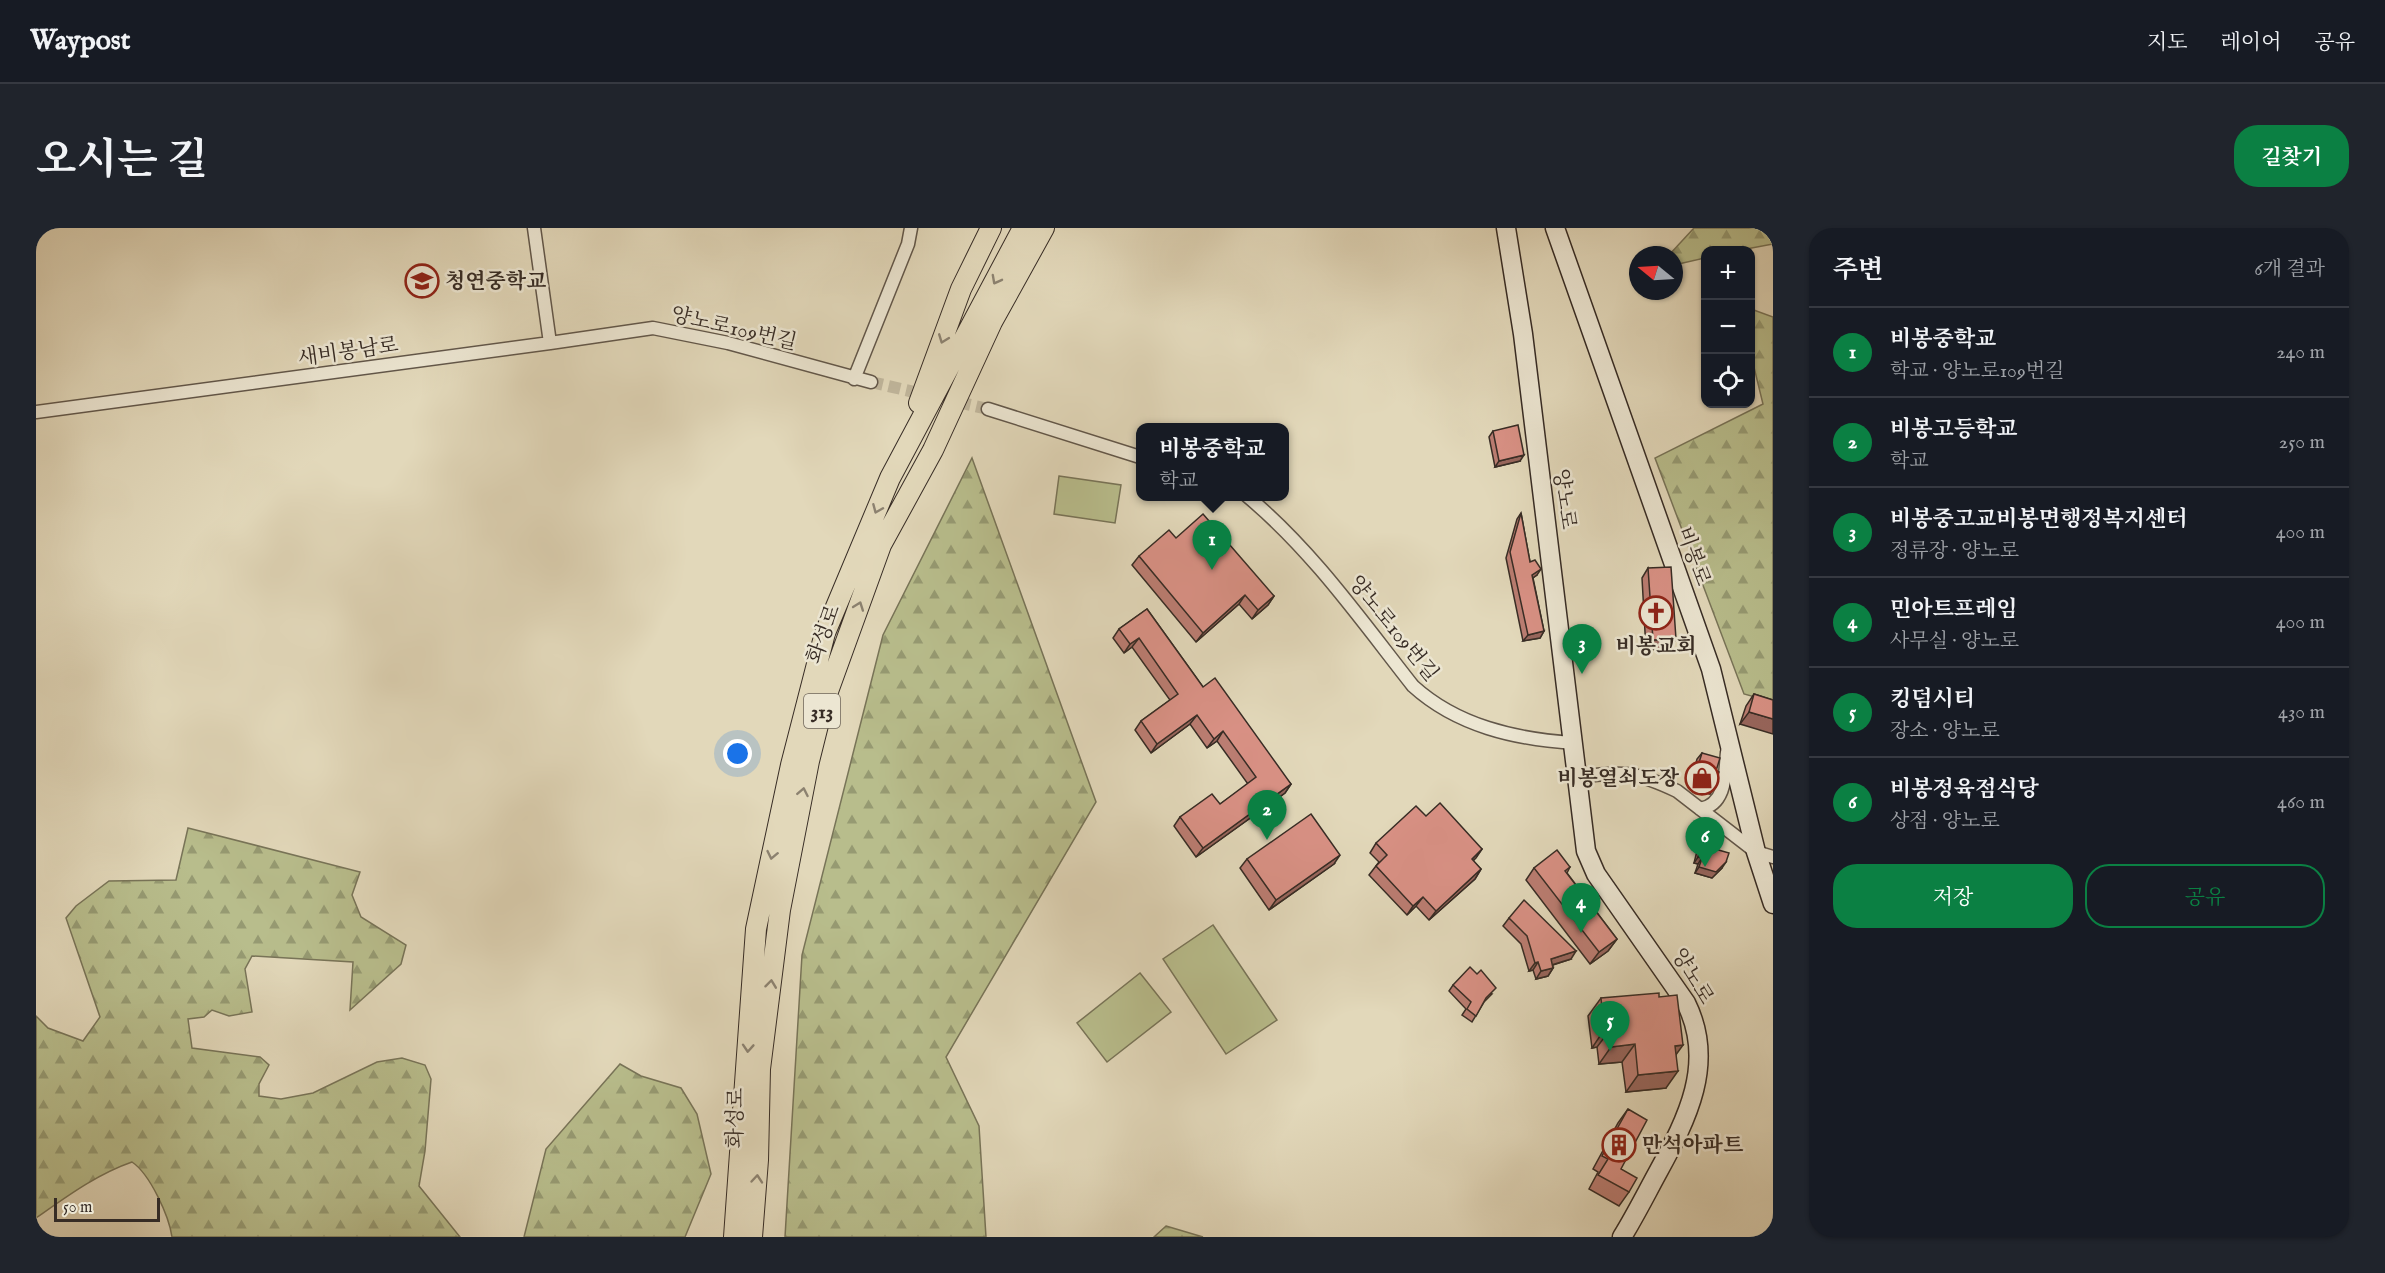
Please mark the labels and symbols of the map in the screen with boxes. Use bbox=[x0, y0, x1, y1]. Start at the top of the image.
north arrow bbox=[1629, 246, 1683, 300]
school or university icon: 청연중학교 bbox=[404, 263, 440, 299]
place label: 청연중학교 bbox=[445, 269, 546, 296]
one-way arrow bbox=[992, 273, 1003, 284]
street label: 양노로109번길 bbox=[668, 302, 799, 357]
street label: 새비봉남로 bbox=[296, 332, 400, 373]
one-way arrow bbox=[937, 334, 950, 344]
street label: 양노로 bbox=[1546, 467, 1581, 531]
one-way arrow bbox=[872, 502, 884, 513]
pin: 1 bbox=[1192, 520, 1232, 570]
street label: 비봉로 bbox=[1669, 523, 1716, 590]
street label: 양노로109번길 bbox=[1342, 570, 1444, 687]
church icon: 비봉교회 bbox=[1638, 595, 1674, 631]
street label: 화성로 bbox=[801, 601, 848, 668]
one-way arrow bbox=[851, 601, 864, 612]
pin: 3 bbox=[1562, 624, 1602, 674]
place label: 비봉교회 bbox=[1615, 634, 1697, 661]
road number: 313 bbox=[804, 694, 840, 728]
your location bbox=[723, 739, 752, 768]
shop icon: 비봉열쇠도장 bbox=[1684, 760, 1720, 796]
place label: 비봉열쇠도장 bbox=[1557, 766, 1680, 793]
one-way arrow bbox=[796, 787, 809, 797]
pin: 2 bbox=[1248, 790, 1286, 840]
pin: 6 bbox=[1686, 818, 1724, 867]
one-way arrow bbox=[766, 850, 779, 860]
pin: 4 bbox=[1562, 884, 1600, 933]
street label: 양노로 bbox=[1664, 944, 1719, 1010]
one-way arrow bbox=[765, 980, 777, 989]
pin: 5 bbox=[1590, 1002, 1630, 1051]
one-way arrow bbox=[741, 1043, 754, 1052]
street label: 화성로 bbox=[722, 1087, 751, 1149]
building icon: 만석아파트 bbox=[1601, 1127, 1637, 1163]
place label: 만석아파트 bbox=[1642, 1133, 1743, 1160]
one-way arrow bbox=[750, 1174, 763, 1183]
scale bar bbox=[54, 1195, 160, 1222]

